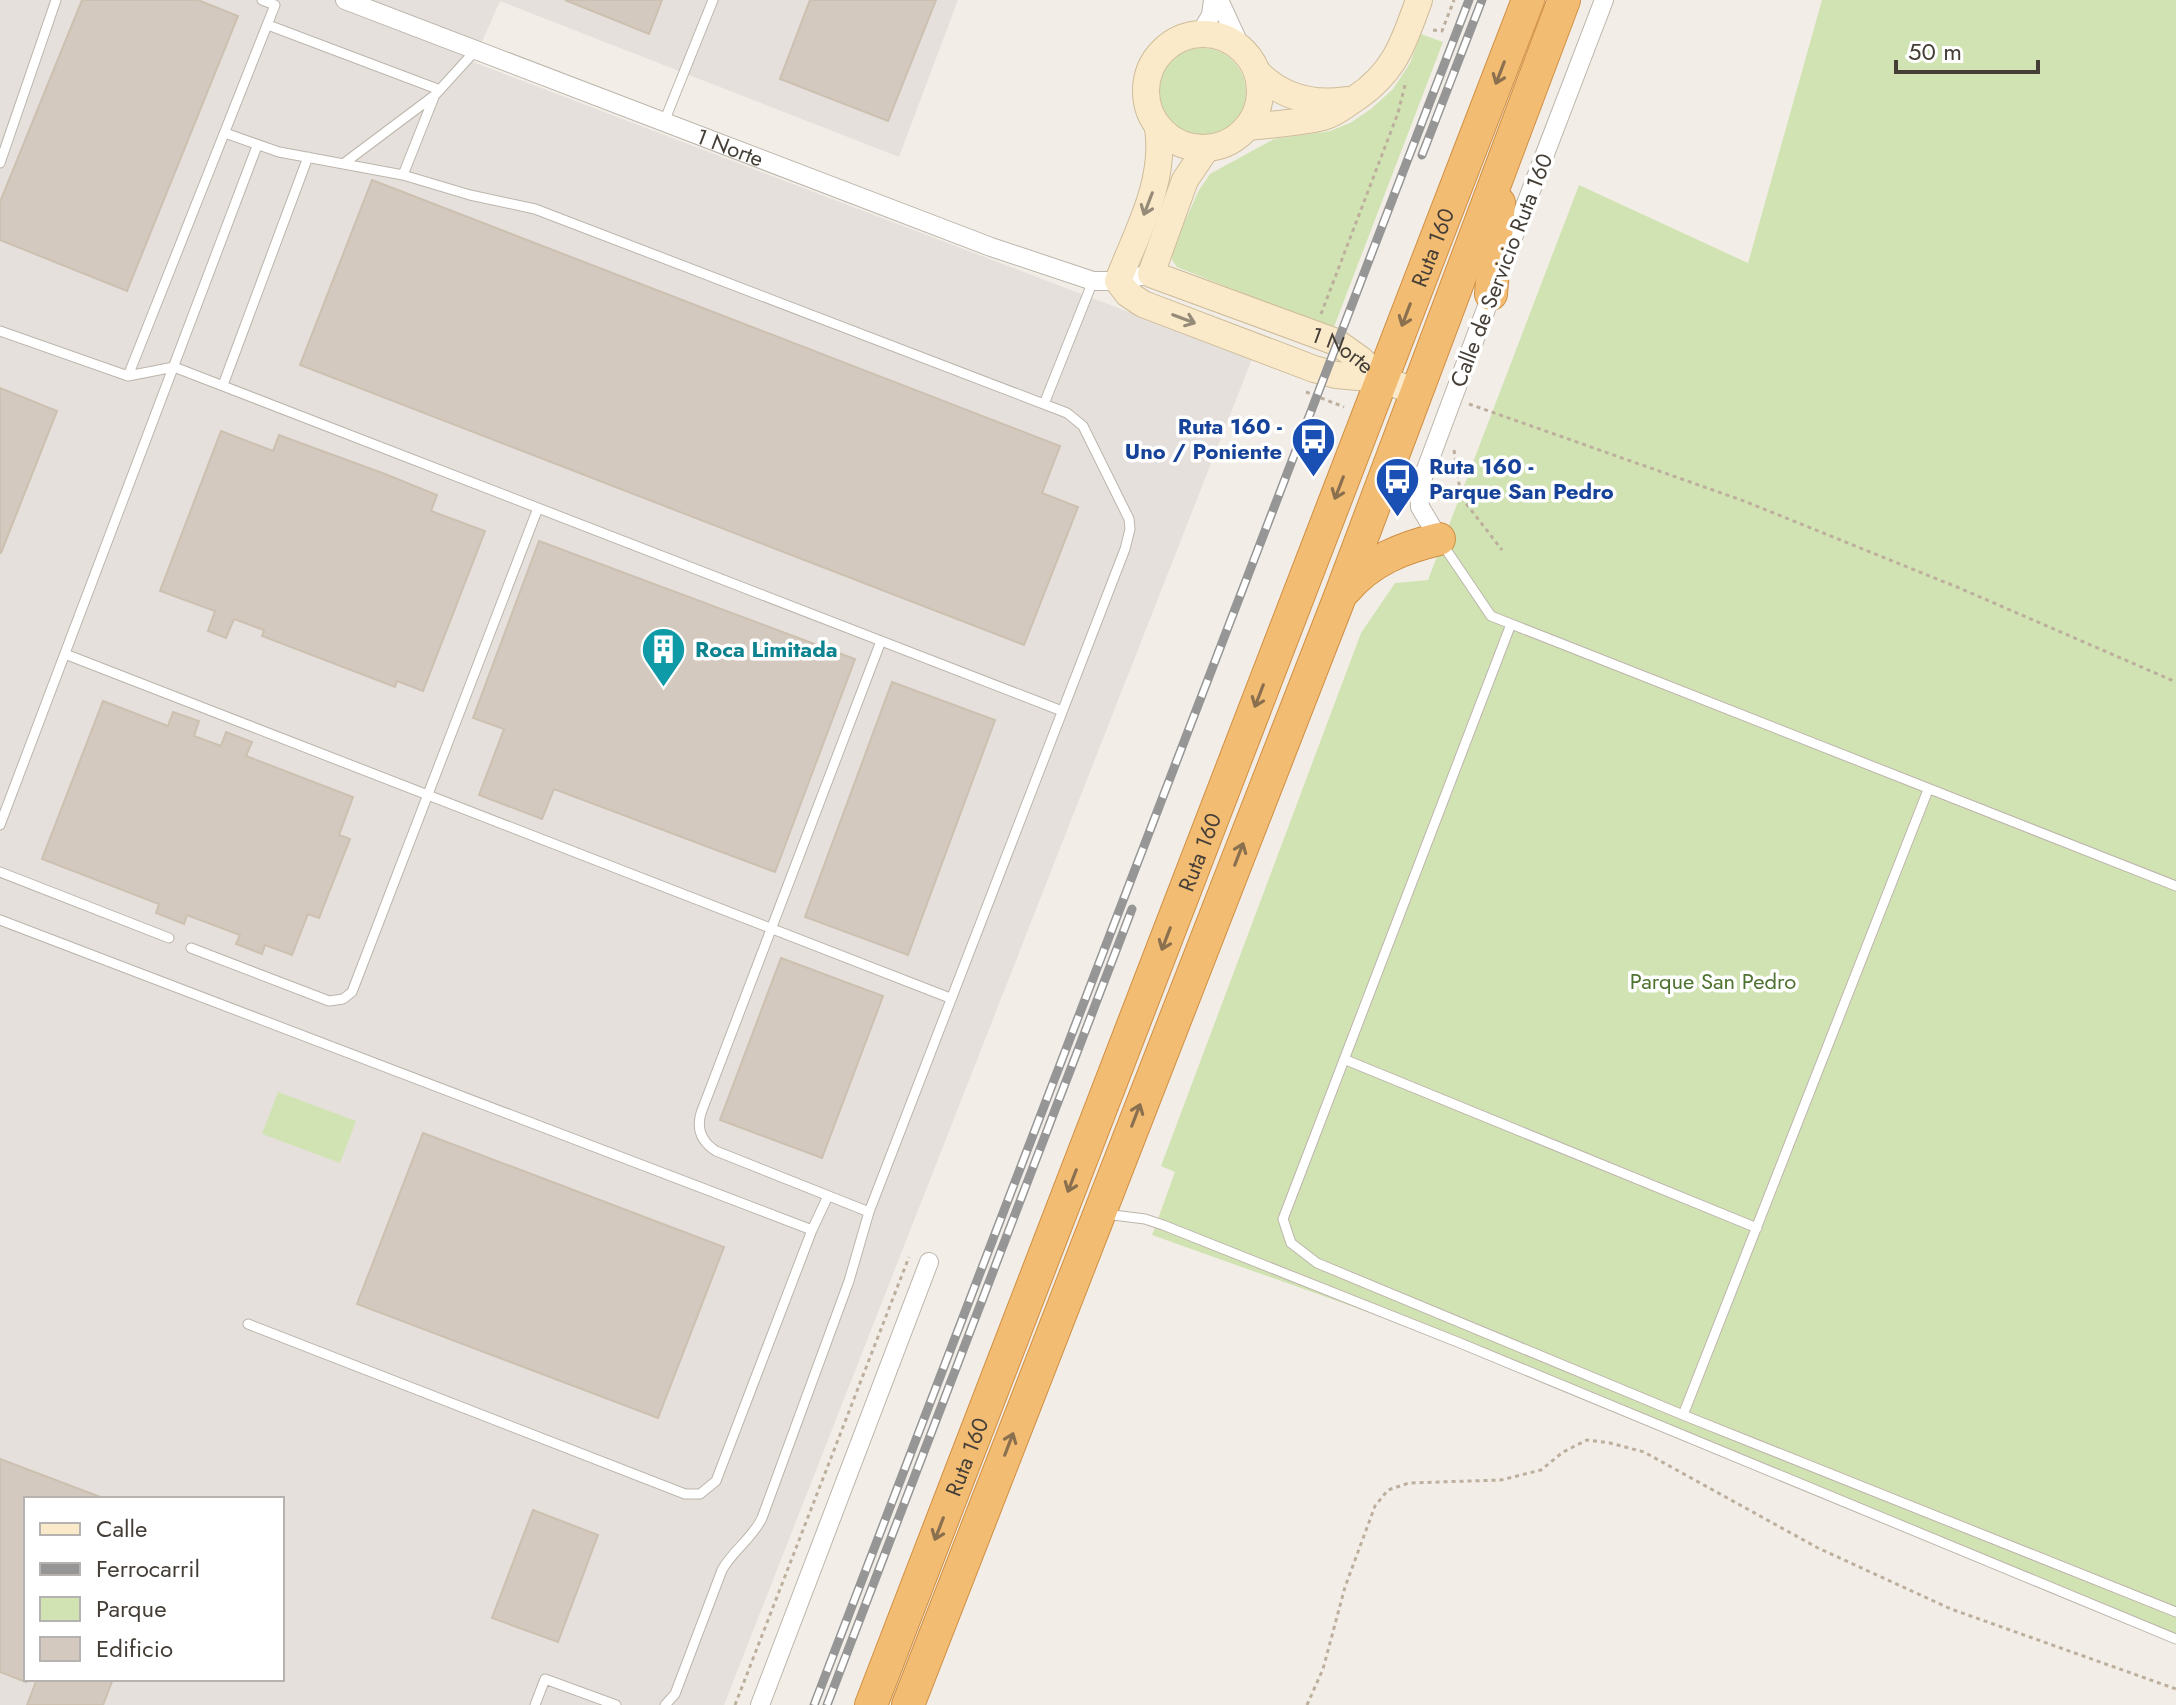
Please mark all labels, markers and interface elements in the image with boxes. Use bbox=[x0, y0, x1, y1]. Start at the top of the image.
scale bar bbox=[1896, 24, 2038, 74]
text: 50 m bbox=[1908, 34, 1962, 69]
one-way arrow bbox=[1492, 60, 1506, 85]
street label: 1 Norte bbox=[692, 120, 768, 175]
street label: Calle de Servicio Ruta 160 bbox=[1442, 148, 1560, 392]
one-way arrow bbox=[1140, 191, 1154, 216]
street label: Ruta 160 bbox=[1403, 203, 1462, 292]
one-way arrow bbox=[1398, 302, 1412, 327]
one-way arrow bbox=[1171, 313, 1195, 328]
street label: 1 Norte bbox=[1307, 318, 1382, 381]
place label: Ruta 160 - Uno / Poniente bbox=[1125, 410, 1282, 467]
bus stop icon: Ruta 160 - Uno / Poniente bbox=[1289, 415, 1337, 478]
place label: Ruta 160 - Parque San Pedro bbox=[1429, 450, 1614, 507]
bus stop icon: Ruta 160 - Parque San Pedro bbox=[1374, 455, 1422, 518]
one-way arrow bbox=[1331, 475, 1345, 500]
building icon: Roca Limitada bbox=[640, 625, 688, 688]
place label: Roca Limitada bbox=[695, 633, 838, 665]
one-way arrow bbox=[1251, 683, 1265, 708]
street label: Ruta 160 bbox=[1170, 808, 1229, 896]
one-way arrow bbox=[1233, 842, 1247, 867]
one-way arrow bbox=[1158, 926, 1172, 950]
park label: Parque San Pedro bbox=[1630, 965, 1796, 997]
one-way arrow bbox=[1130, 1103, 1144, 1128]
one-way arrow bbox=[1064, 1168, 1078, 1193]
street label: Ruta 160 bbox=[937, 1413, 996, 1501]
one-way arrow bbox=[1002, 1433, 1017, 1457]
legend bbox=[24, 1497, 284, 1681]
text: Calle bbox=[96, 1511, 147, 1546]
one-way arrow bbox=[931, 1516, 945, 1540]
text: Ferrocarril bbox=[96, 1551, 200, 1586]
text: Parque bbox=[96, 1591, 167, 1626]
text: Edificio bbox=[96, 1631, 173, 1666]

